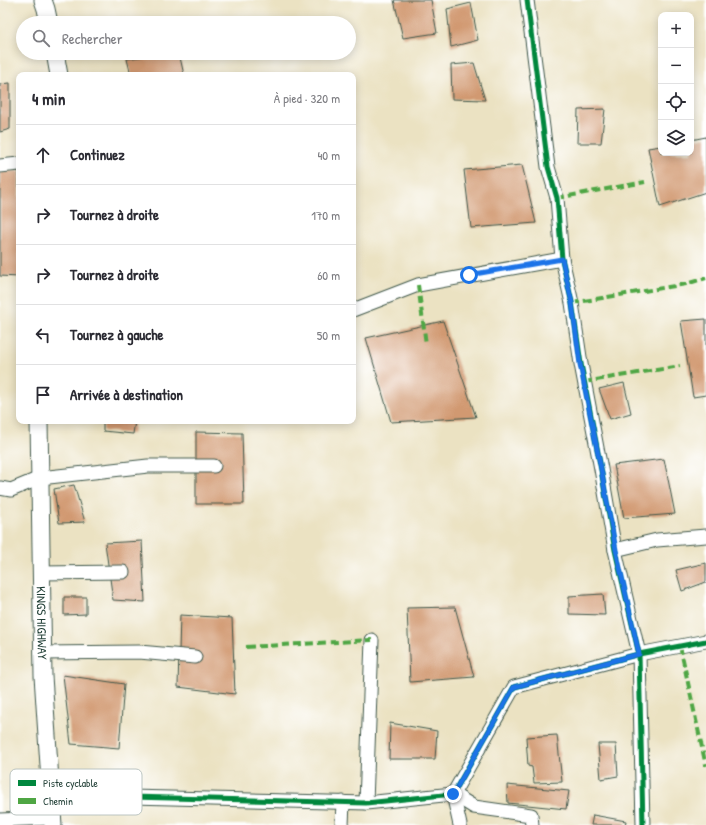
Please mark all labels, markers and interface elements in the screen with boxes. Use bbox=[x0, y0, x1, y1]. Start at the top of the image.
map controls bbox=[658, 12, 694, 156]
button: + bbox=[658, 12, 694, 48]
search box bbox=[16, 16, 356, 60]
icon: search bbox=[30, 27, 52, 49]
text: Rechercher bbox=[62, 28, 123, 49]
button: − bbox=[658, 48, 694, 84]
button: locate bbox=[658, 84, 694, 120]
text: 4 min bbox=[32, 87, 65, 110]
text: À pied · 320 m bbox=[274, 89, 340, 107]
button: layers bbox=[658, 120, 694, 156]
icon: ahead bbox=[32, 144, 54, 166]
text: Continuez bbox=[70, 144, 125, 165]
text: 40 m bbox=[317, 146, 340, 164]
icon: right bbox=[32, 204, 54, 226]
text: Tournez à droite bbox=[70, 204, 159, 225]
text: 170 m bbox=[311, 206, 340, 224]
icon: right bbox=[32, 264, 54, 286]
text: Tournez à droite bbox=[70, 264, 159, 285]
text: 60 m bbox=[317, 266, 340, 284]
route start bbox=[460, 266, 478, 284]
icon: left bbox=[32, 324, 54, 346]
text: Tournez à gauche bbox=[70, 324, 163, 345]
text: 50 m bbox=[317, 326, 340, 344]
icon: arrive bbox=[32, 384, 54, 406]
text: Arrivée à destination bbox=[70, 384, 183, 405]
street label: KINGS HIGHWAY bbox=[33, 586, 52, 660]
legend bbox=[10, 769, 142, 815]
text: Piste cyclable bbox=[43, 776, 99, 790]
route end bbox=[444, 785, 462, 803]
text: Chemin bbox=[43, 794, 73, 808]

